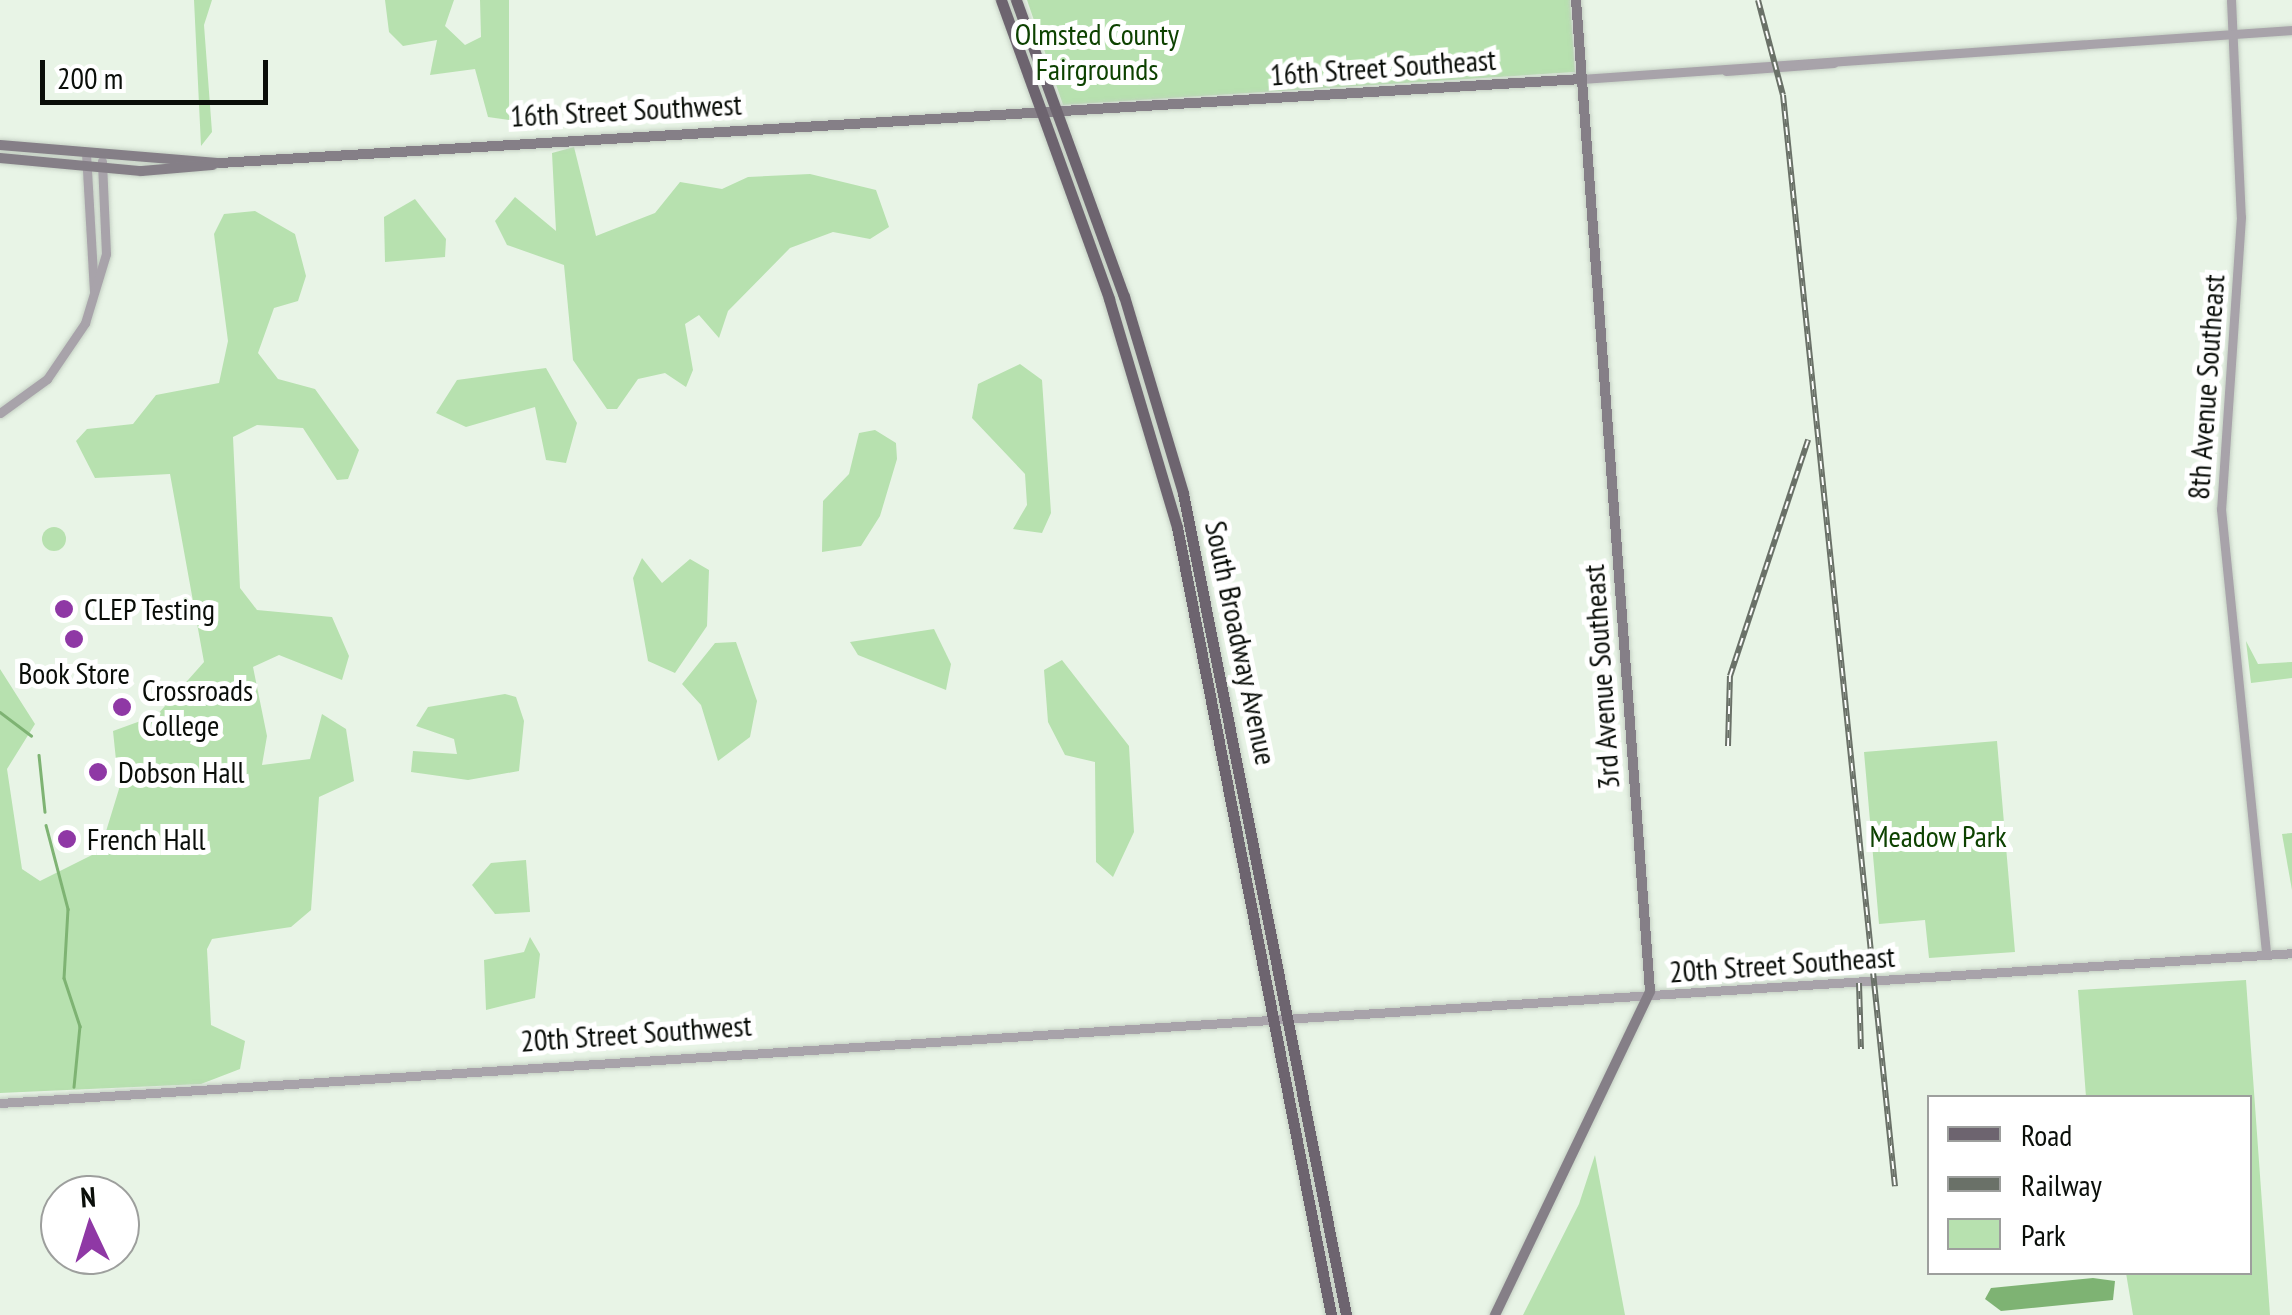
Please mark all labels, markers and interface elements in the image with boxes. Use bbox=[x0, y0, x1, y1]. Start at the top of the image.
park label: Olmsted County Fairgrounds bbox=[1015, 16, 1179, 86]
scale bar bbox=[45, 40, 272, 102]
street label: 16th Street Southeast bbox=[1269, 41, 1497, 93]
text: 200 m bbox=[57, 58, 123, 97]
street label: 16th Street Southwest bbox=[509, 86, 743, 134]
street label: 8th Avenue Southeast bbox=[2180, 273, 2232, 501]
street label: South Broadway Avenue bbox=[1197, 517, 1285, 769]
street label: 3rd Avenue Southeast bbox=[1575, 563, 1627, 791]
place label: CLEP Testing bbox=[84, 591, 217, 627]
marker: CLEP Testing bbox=[53, 598, 75, 620]
marker: Book Store bbox=[63, 628, 85, 650]
place label: Book Store bbox=[18, 655, 130, 691]
place label: Crossroads College bbox=[142, 672, 253, 742]
marker: Crossroads College bbox=[111, 696, 133, 718]
place label: Dobson Hall bbox=[118, 754, 244, 790]
marker: Dobson Hall bbox=[87, 761, 109, 783]
park label: Meadow Park bbox=[1869, 818, 2007, 854]
place label: French Hall bbox=[87, 821, 205, 857]
marker: French Hall bbox=[56, 828, 78, 850]
street label: 20th Street Southeast bbox=[1668, 938, 1896, 990]
street label: 20th Street Southwest bbox=[519, 1007, 753, 1059]
legend bbox=[1927, 1095, 2252, 1275]
text: Road bbox=[2021, 1115, 2072, 1154]
text: Railway bbox=[2021, 1165, 2102, 1204]
north arrow bbox=[40, 1175, 140, 1275]
text: N bbox=[79, 1178, 97, 1216]
text: Park bbox=[2021, 1215, 2066, 1254]

